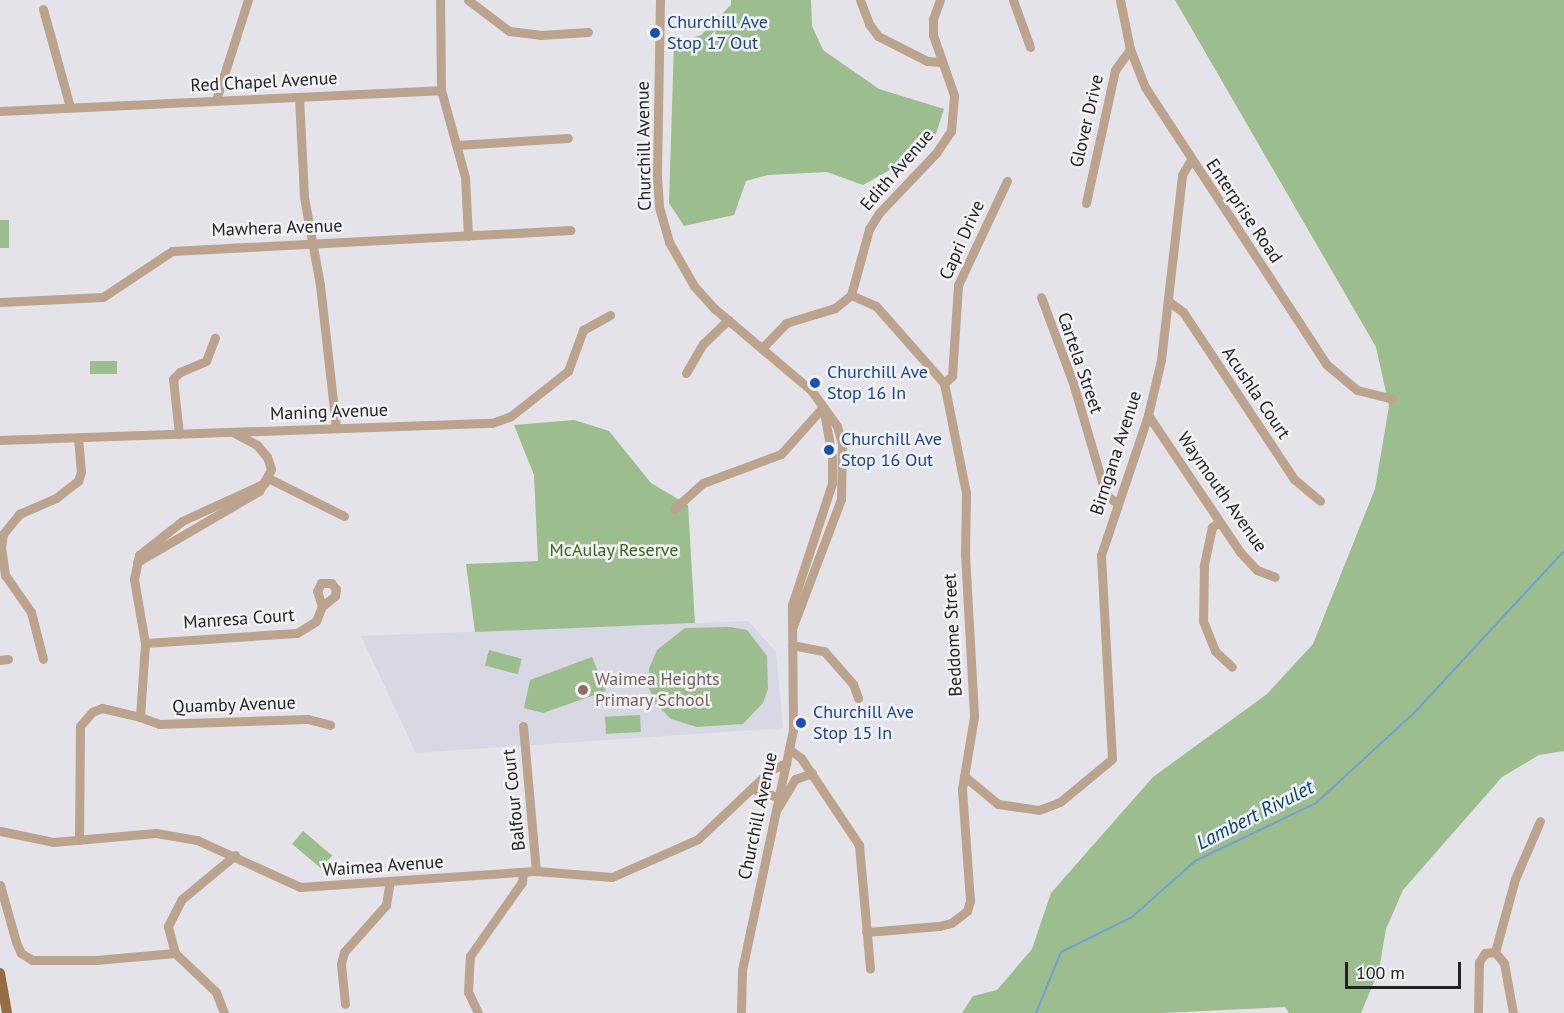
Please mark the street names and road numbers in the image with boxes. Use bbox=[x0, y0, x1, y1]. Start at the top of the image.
street label: Red Chapel Avenue bbox=[190, 67, 338, 97]
street label: Glover Drive bbox=[1066, 72, 1108, 170]
street label: Churchill Avenue bbox=[632, 81, 656, 211]
street label: Edith Avenue bbox=[856, 125, 938, 215]
street label: Enterprise Road bbox=[1201, 155, 1287, 267]
street label: Capri Drive bbox=[935, 197, 989, 283]
street label: Mawhera Avenue bbox=[211, 215, 343, 241]
street label: Cartela Street bbox=[1053, 310, 1107, 416]
street label: Acushla Court bbox=[1217, 343, 1295, 443]
street label: Birngana Avenue bbox=[1086, 388, 1146, 518]
street label: Maning Avenue bbox=[269, 399, 389, 425]
street label: Waymouth Avenue bbox=[1172, 427, 1272, 557]
street label: Beddome Street bbox=[939, 573, 967, 697]
street label: Manresa Court bbox=[183, 604, 295, 634]
street label: Quamby Avenue bbox=[171, 692, 297, 718]
street label: Balfour Court bbox=[498, 748, 530, 852]
street label: Churchill Avenue bbox=[734, 750, 782, 882]
street label: Waimea Avenue bbox=[322, 851, 444, 881]

